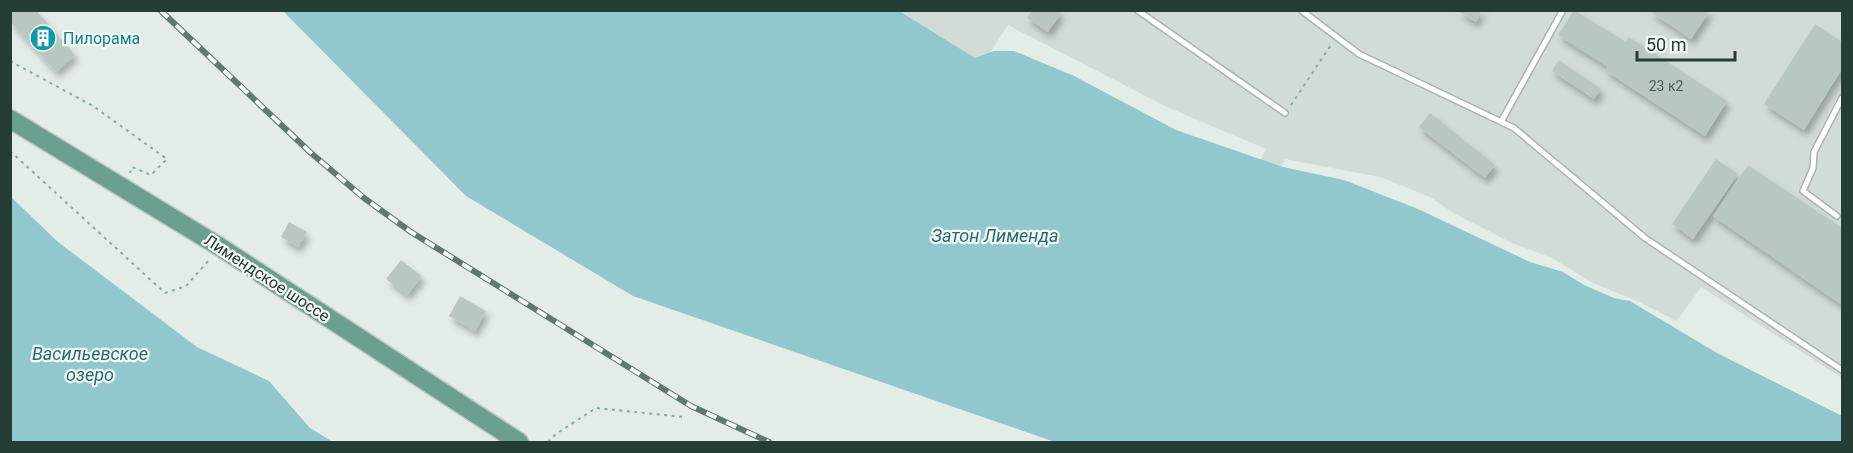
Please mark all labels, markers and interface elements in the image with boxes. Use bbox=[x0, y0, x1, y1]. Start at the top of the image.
building icon: Пилорама bbox=[28, 23, 58, 53]
scale bar bbox=[1637, 24, 1734, 62]
place label: Пилорама bbox=[63, 29, 140, 48]
text: 50 m bbox=[1646, 34, 1686, 55]
house number: 23 к2 bbox=[1649, 78, 1683, 94]
water label: Затон Лименда bbox=[932, 225, 1058, 246]
street label: Лимендское шоссе bbox=[201, 230, 333, 326]
water label: Васильевское озеро bbox=[32, 343, 148, 385]

